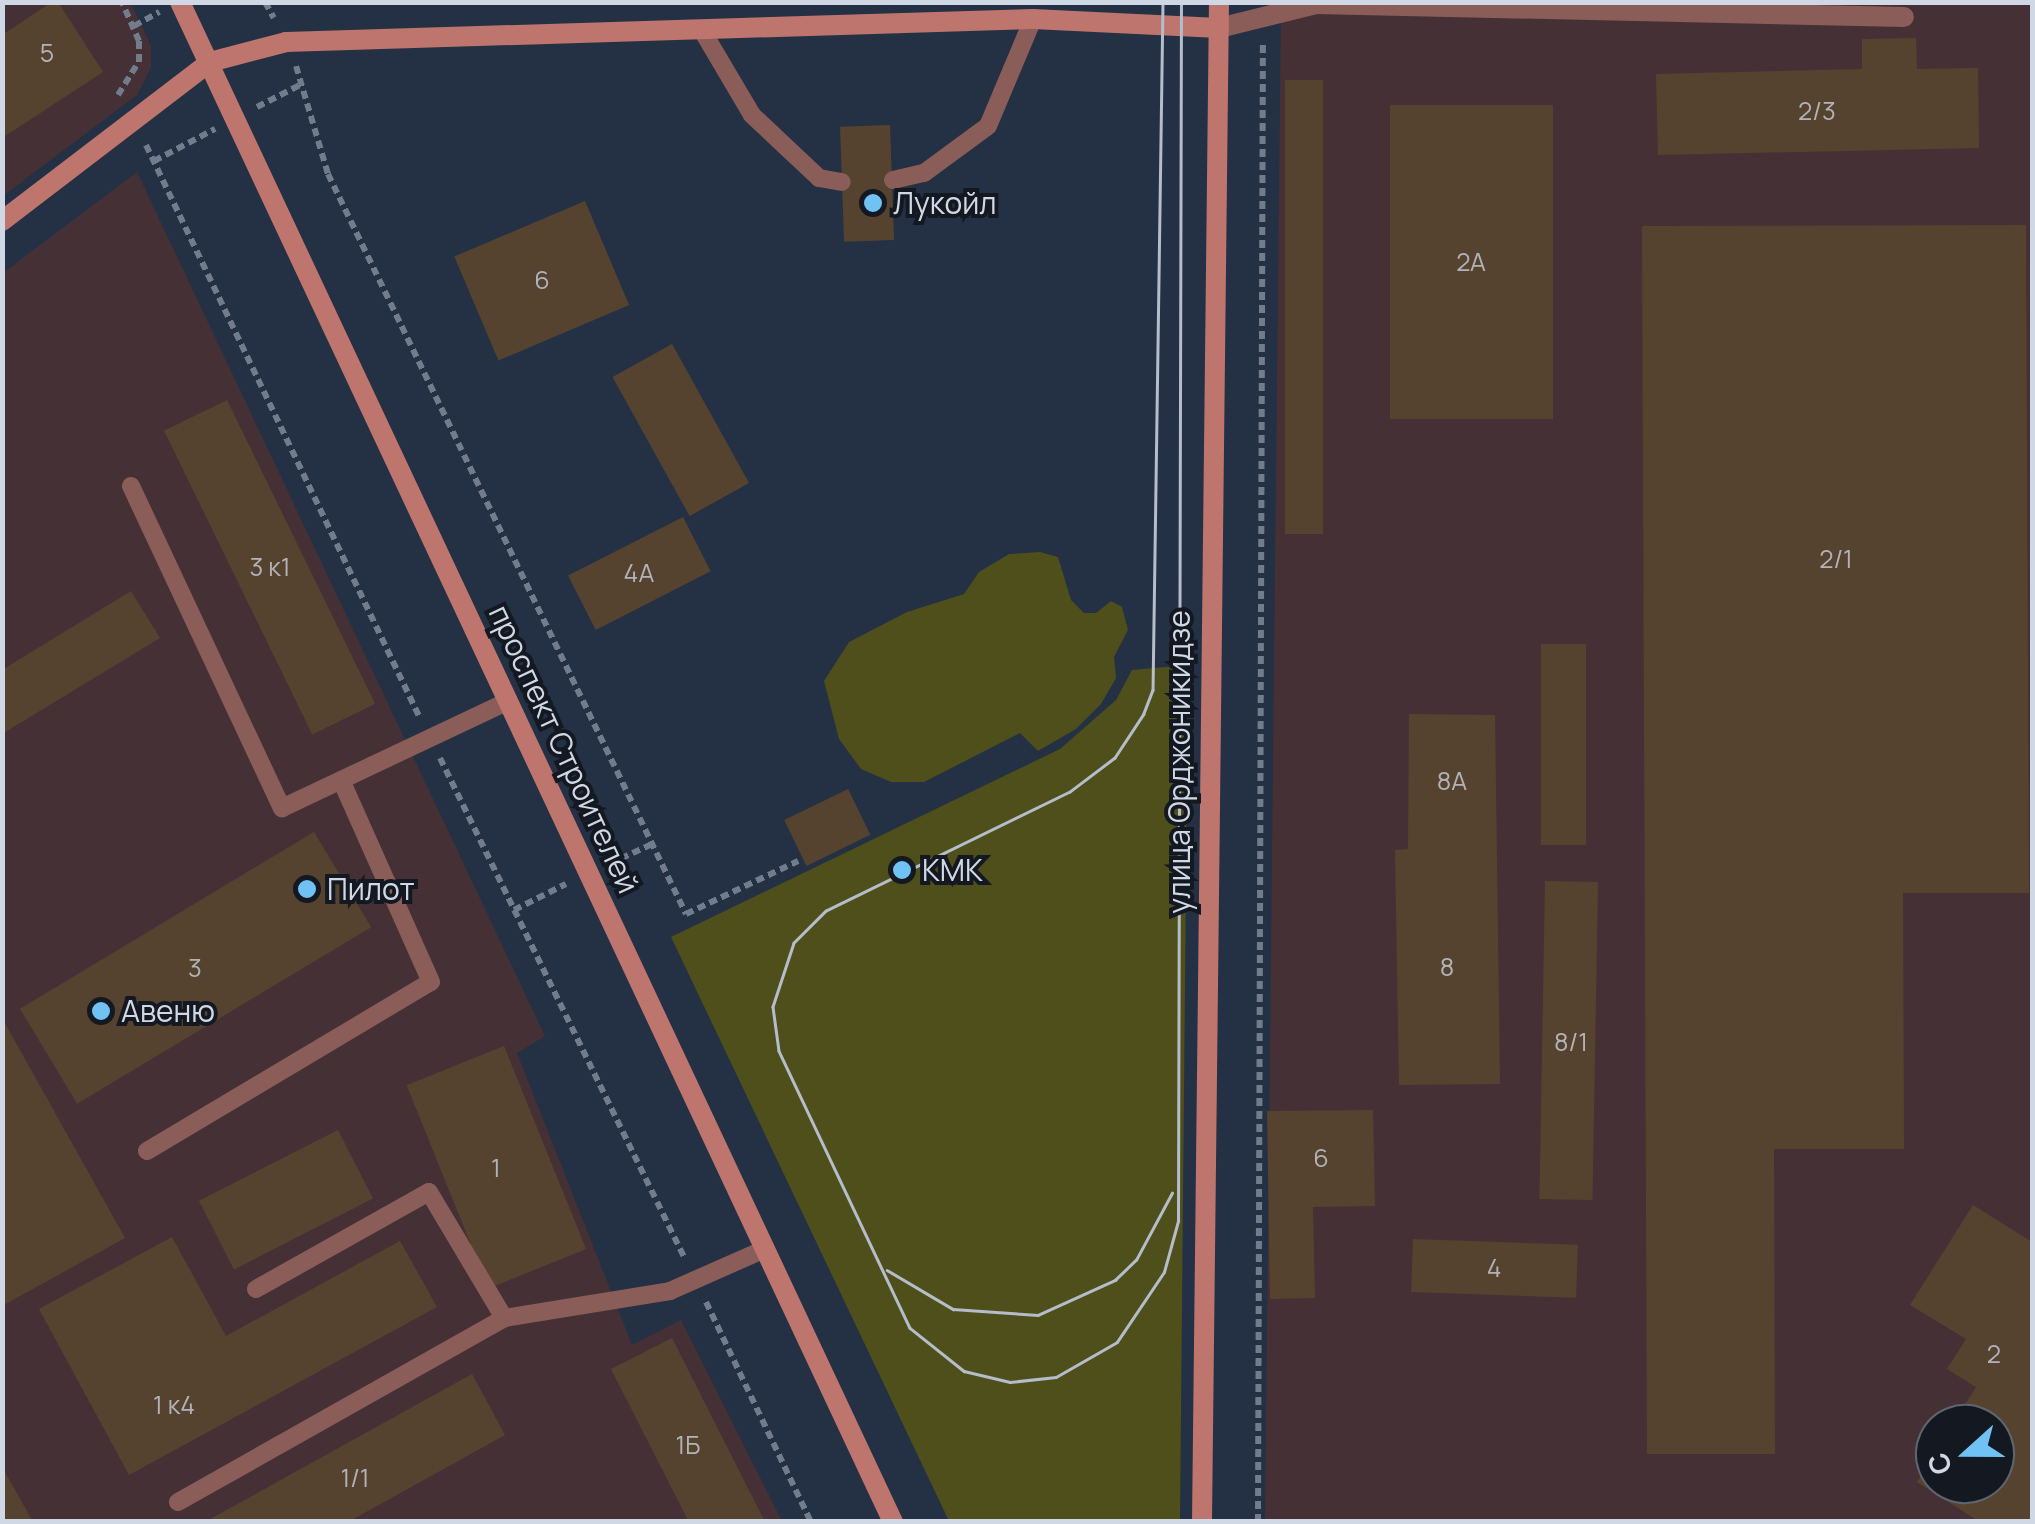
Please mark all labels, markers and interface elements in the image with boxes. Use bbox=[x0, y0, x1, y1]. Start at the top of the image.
house number: 5 bbox=[40, 38, 54, 68]
house number: 2/3 bbox=[1798, 96, 1836, 126]
place label: Лукойл bbox=[893, 185, 996, 221]
marker: Лукойл bbox=[862, 192, 884, 214]
house number: 2А bbox=[1456, 247, 1486, 277]
house number: 6 bbox=[534, 265, 550, 295]
house number: 2/1 bbox=[1819, 544, 1853, 574]
house number: 3 к1 bbox=[250, 552, 290, 582]
house number: 4А bbox=[624, 558, 654, 588]
street label: проспект Строителей bbox=[481, 599, 647, 899]
street label: улица Орджоникидзе bbox=[1161, 610, 1197, 914]
house number: 8А bbox=[1437, 766, 1467, 796]
place label: КМК bbox=[922, 852, 983, 888]
marker: КМК bbox=[891, 859, 913, 881]
place label: Пилот bbox=[327, 871, 415, 907]
marker: Пилот bbox=[296, 878, 318, 900]
house number: 8 bbox=[1440, 952, 1454, 982]
house number: 3 bbox=[188, 953, 202, 983]
place label: Авеню bbox=[121, 993, 215, 1029]
marker: Авеню bbox=[90, 1000, 112, 1022]
house number: 8/1 bbox=[1554, 1027, 1588, 1057]
house number: 6 bbox=[1313, 1143, 1329, 1173]
house number: 1 bbox=[491, 1153, 501, 1183]
house number: 4 bbox=[1487, 1253, 1501, 1283]
house number: 2 bbox=[1987, 1339, 2001, 1369]
house number: 1 к4 bbox=[153, 1390, 195, 1420]
north arrow bbox=[1915, 1404, 2015, 1504]
house number: 1Б bbox=[676, 1430, 700, 1460]
text: С bbox=[1917, 1448, 1960, 1481]
house number: 1/1 bbox=[340, 1463, 370, 1493]

